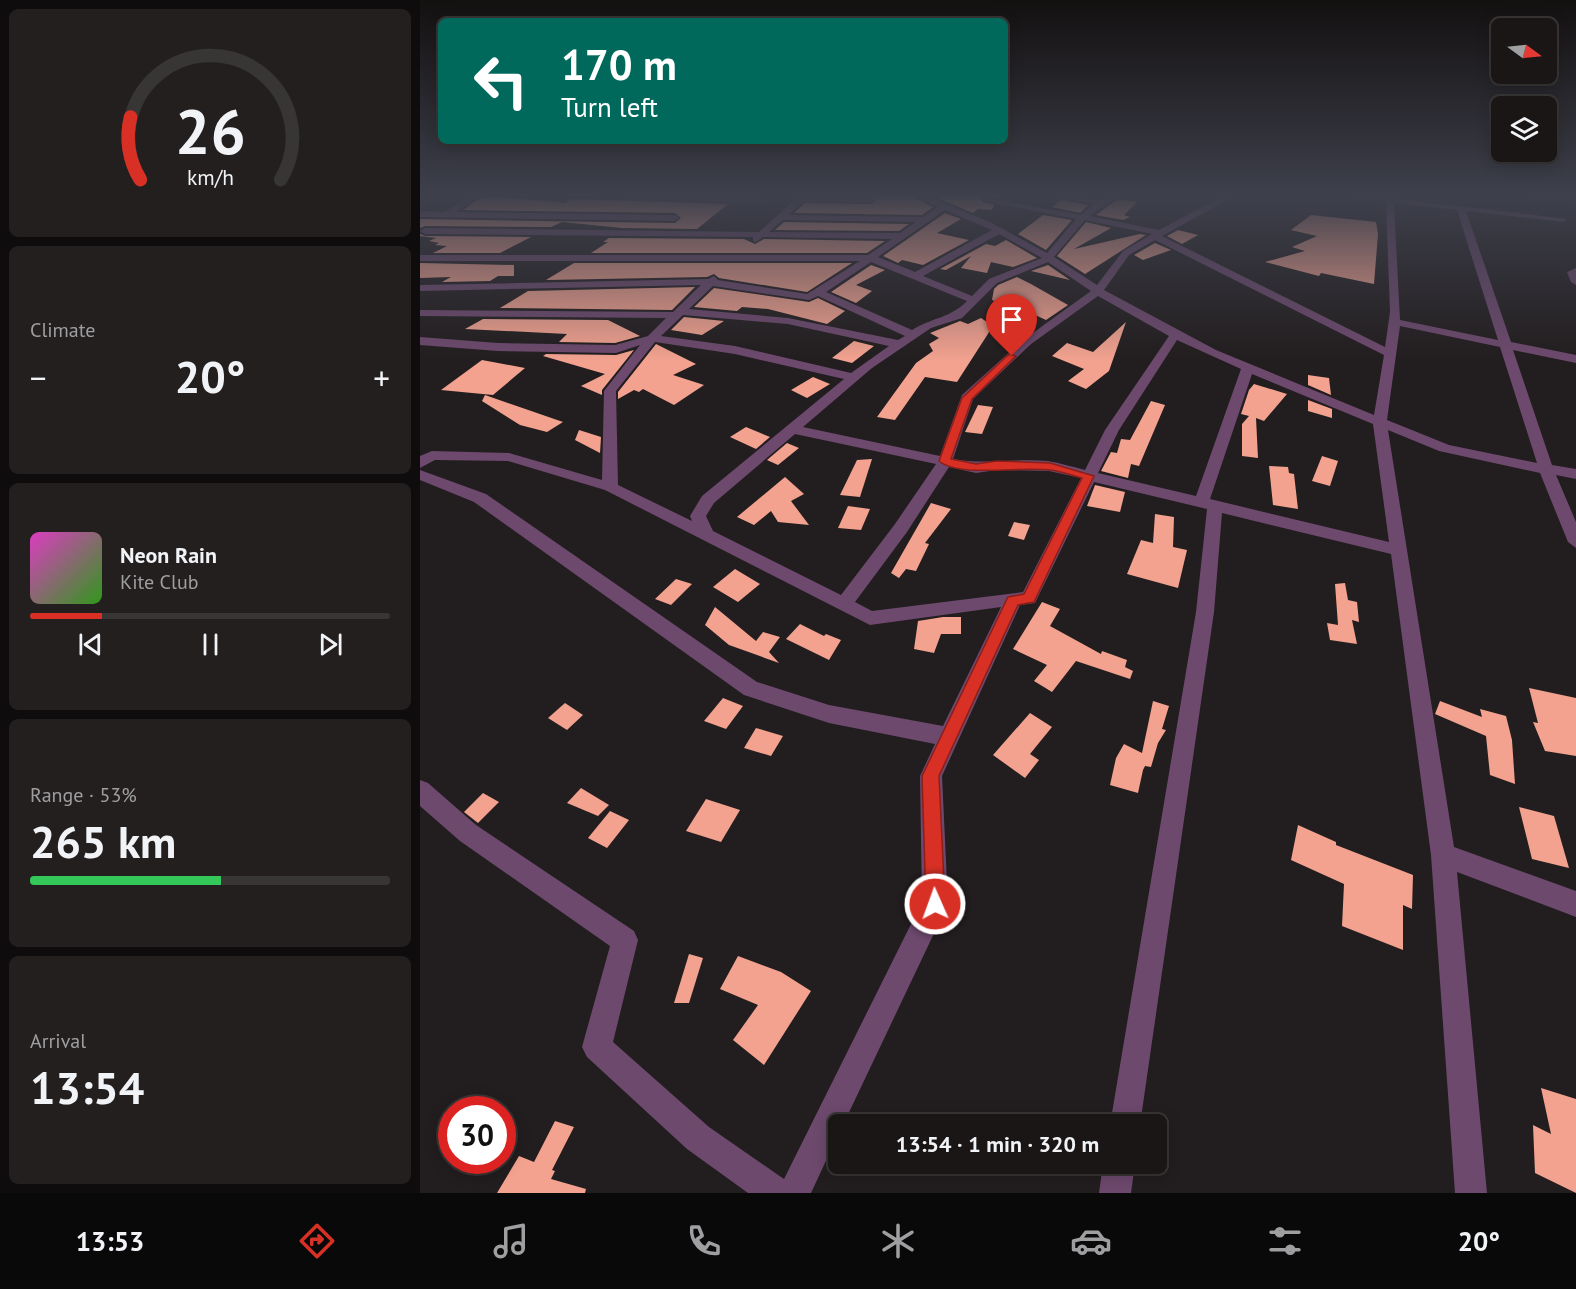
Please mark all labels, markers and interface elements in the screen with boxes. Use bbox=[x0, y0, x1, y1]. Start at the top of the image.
north arrow bbox=[1491, 18, 1557, 84]
map controls bbox=[1491, 18, 1557, 162]
text: 170 m bbox=[561, 37, 677, 92]
icon: left bbox=[462, 42, 540, 120]
text: 26 bbox=[175, 90, 245, 171]
text: Turn left bbox=[561, 90, 658, 124]
button: layers bbox=[1491, 96, 1557, 162]
text: km/h bbox=[186, 163, 233, 191]
pin bbox=[986, 294, 1037, 356]
icon: arrive bbox=[995, 303, 1028, 336]
text: Climate bbox=[30, 317, 96, 343]
text: 20° bbox=[175, 347, 245, 405]
text: − bbox=[30, 356, 47, 399]
text: + bbox=[373, 356, 390, 399]
text: Neon Rain bbox=[120, 541, 217, 569]
text: Kite Club bbox=[120, 569, 198, 595]
icon: previous bbox=[74, 628, 107, 661]
icon: pause bbox=[194, 628, 227, 661]
icon: next bbox=[314, 628, 347, 661]
text: Range · 53% bbox=[30, 782, 137, 808]
text: 265 km bbox=[30, 812, 176, 870]
position arrow bbox=[903, 872, 967, 936]
text: Arrival bbox=[30, 1028, 86, 1054]
text: 13:54 bbox=[30, 1058, 144, 1116]
speed limit sign: 30 bbox=[438, 1096, 516, 1174]
text: 13:54 · 1 min · 320 m bbox=[896, 1130, 1099, 1158]
icon: directions bbox=[296, 1220, 338, 1262]
icon: music bbox=[490, 1220, 532, 1262]
icon: phone bbox=[683, 1220, 725, 1262]
icon: climate bbox=[877, 1220, 919, 1262]
icon: car bbox=[1070, 1220, 1112, 1262]
icon: filters bbox=[1264, 1220, 1306, 1262]
text: 13:53 bbox=[76, 1224, 144, 1258]
text: 20° bbox=[1458, 1224, 1500, 1258]

